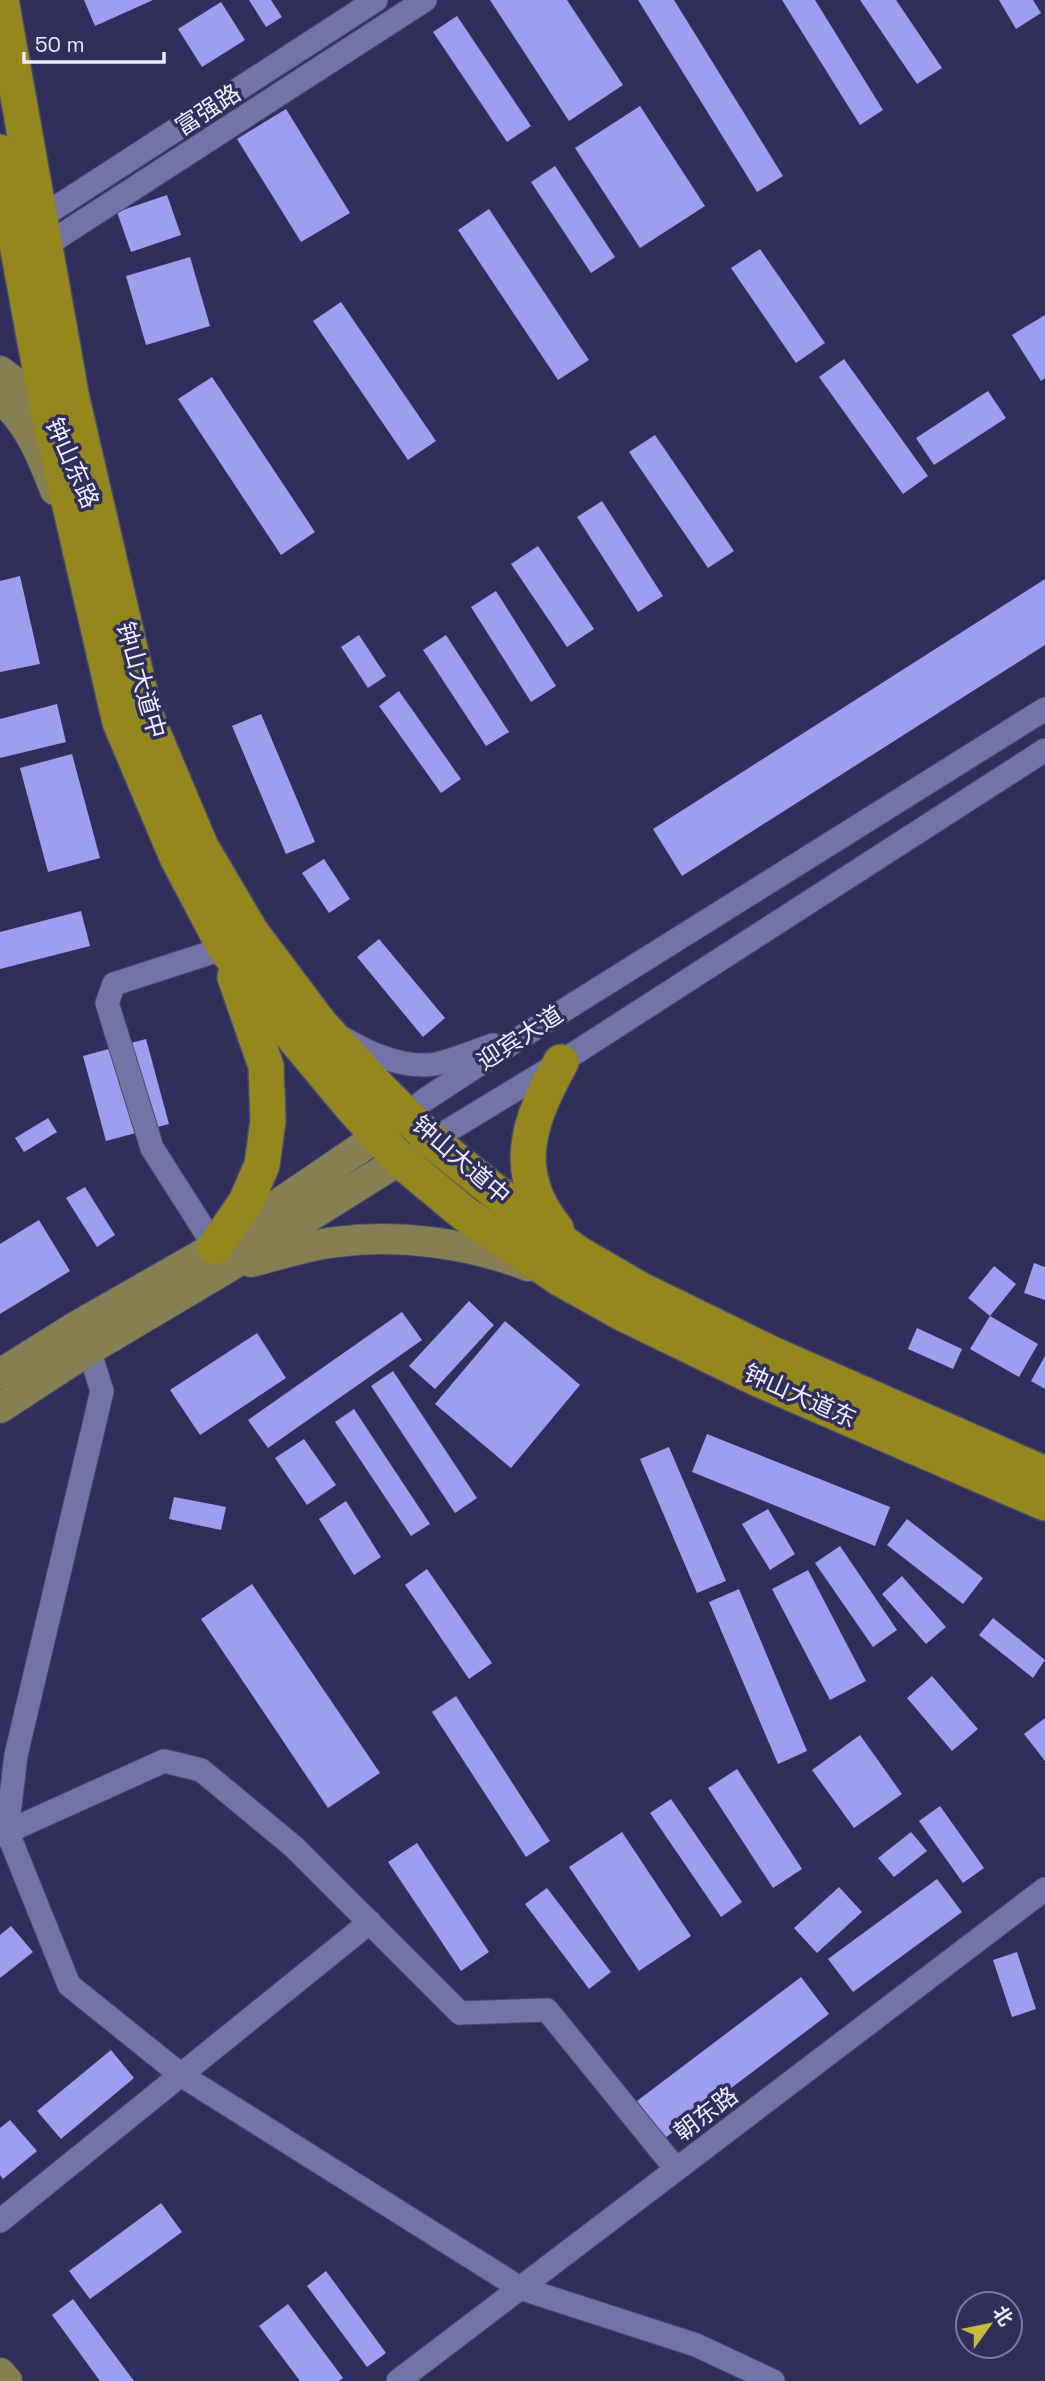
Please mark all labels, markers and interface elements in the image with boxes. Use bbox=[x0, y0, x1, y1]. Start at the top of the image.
scale bar bbox=[24, 21, 164, 65]
text: 50 m bbox=[35, 31, 85, 58]
street label: 富强路 bbox=[169, 77, 246, 142]
street label: 钟山东路 bbox=[39, 413, 106, 513]
street label: 钟山大道中 bbox=[110, 618, 173, 742]
street label: 迎宾大道 bbox=[471, 998, 568, 1077]
street label: 钟山大道中 bbox=[406, 1109, 517, 1211]
street label: 钟山大道东 bbox=[739, 1357, 861, 1434]
street label: 朝东路 bbox=[668, 2080, 744, 2148]
north arrow bbox=[954, 2290, 1024, 2360]
text: 北 bbox=[987, 2301, 1018, 2331]

